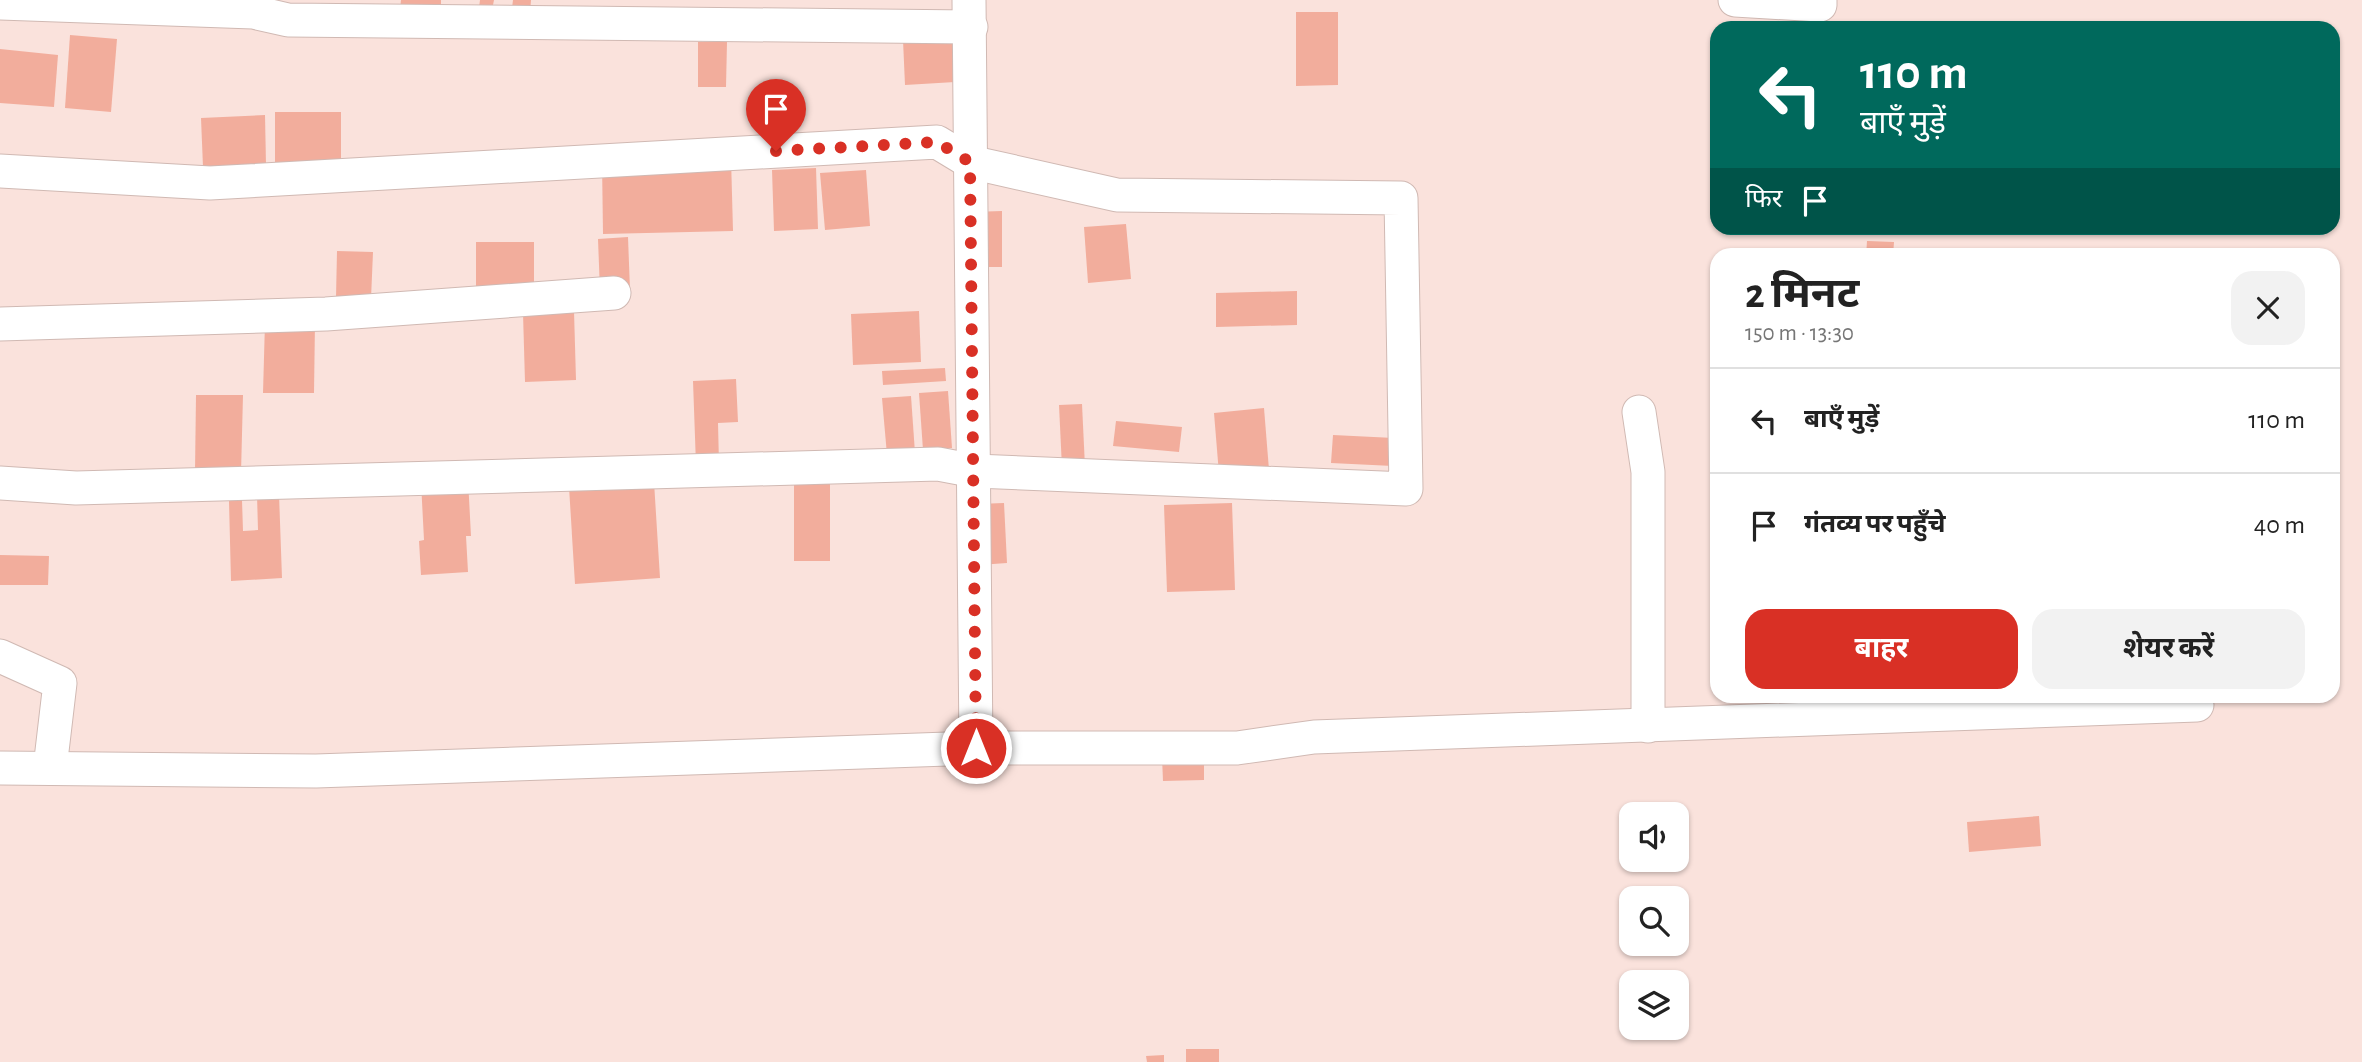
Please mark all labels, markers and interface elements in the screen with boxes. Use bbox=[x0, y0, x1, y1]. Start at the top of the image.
icon: left bbox=[1745, 49, 1836, 140]
text: 110 m bbox=[1860, 49, 1968, 98]
pin bbox=[746, 79, 806, 151]
icon: arrive bbox=[757, 90, 795, 128]
text: बाएँ मुड़ें bbox=[1860, 107, 1946, 139]
icon: arrive bbox=[1796, 182, 1834, 220]
text: फिर bbox=[1745, 186, 1782, 212]
button: close bbox=[2231, 271, 2305, 345]
text: 2 मिनट bbox=[1745, 273, 1859, 315]
text: 150 m · 13:30 bbox=[1745, 322, 1854, 345]
icon: left bbox=[1745, 402, 1783, 440]
text: बाएँ मुड़ें bbox=[1804, 406, 1879, 432]
text: 110 m bbox=[2248, 407, 2305, 433]
icon: arrive bbox=[1745, 507, 1783, 545]
text: गंतव्य पर पहुँचे bbox=[1804, 511, 1946, 537]
text: 40 m bbox=[2254, 512, 2305, 538]
button: बाहर bbox=[1745, 609, 2018, 689]
button: शेयर करें bbox=[2032, 609, 2305, 689]
position arrow bbox=[939, 711, 1013, 785]
map controls bbox=[1619, 802, 1689, 1040]
button: sound bbox=[1619, 802, 1689, 872]
button: search bbox=[1619, 886, 1689, 956]
button: layers bbox=[1619, 970, 1689, 1040]

